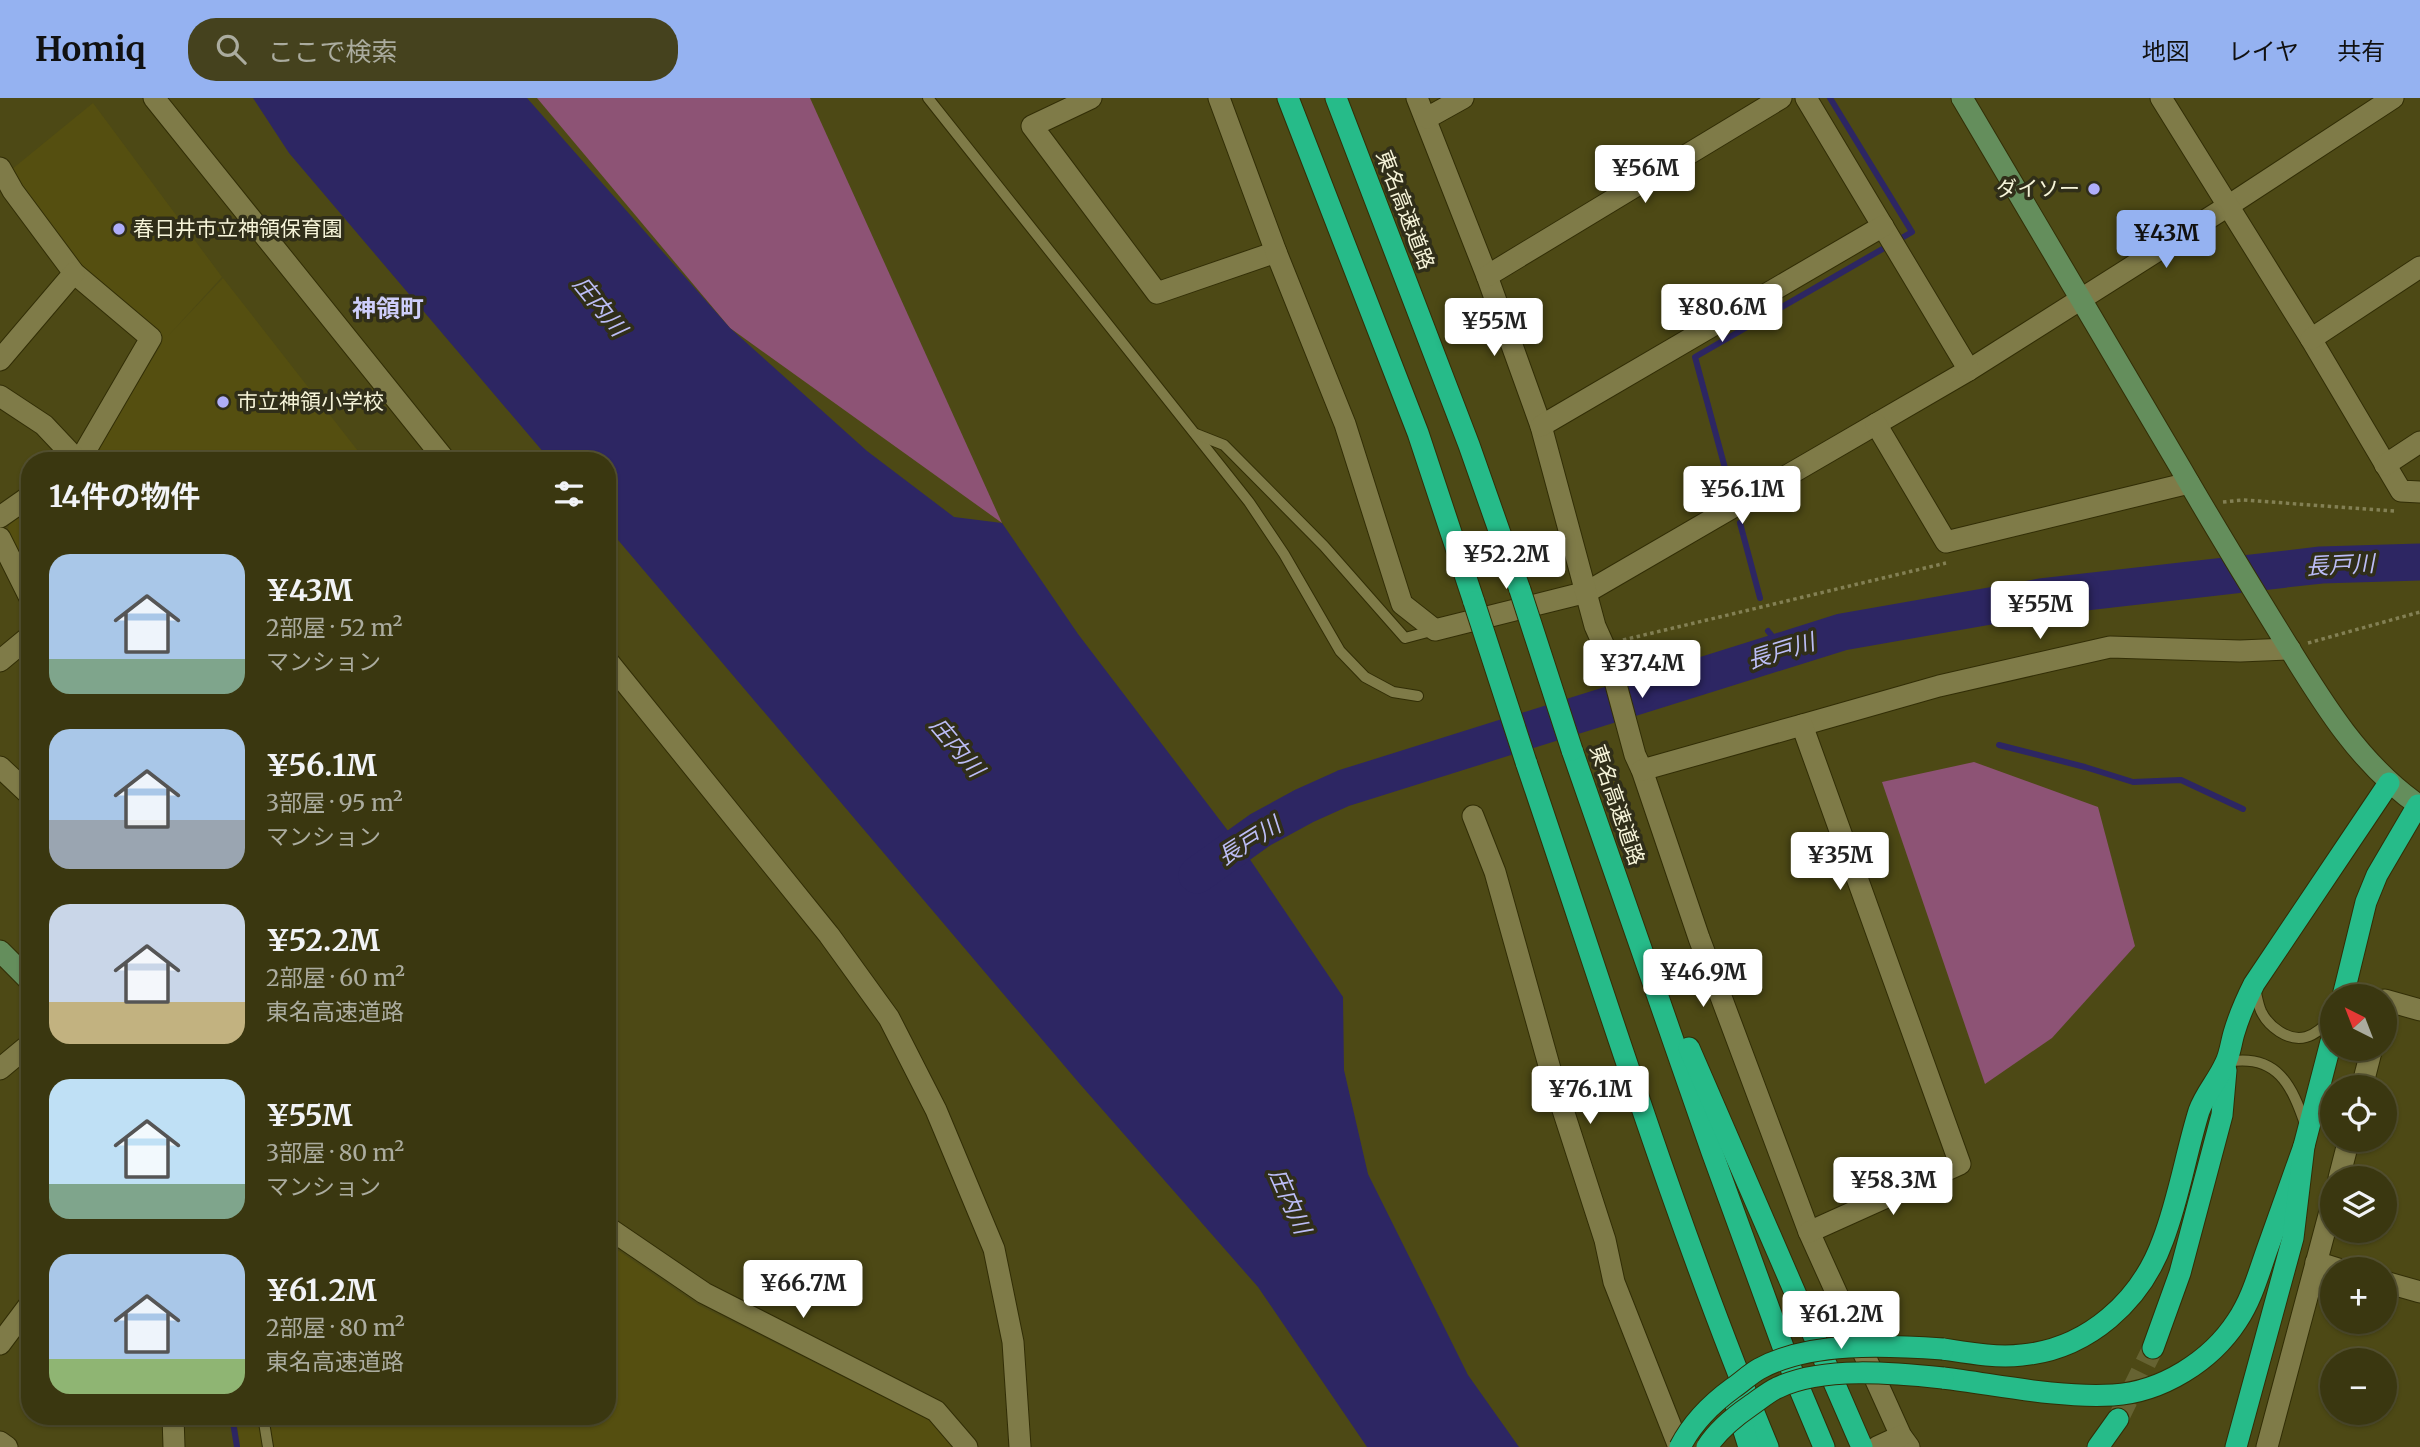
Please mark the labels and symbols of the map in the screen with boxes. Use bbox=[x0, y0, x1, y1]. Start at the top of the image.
street label: 東名高速道路 bbox=[1370, 146, 1441, 273]
pin: ¥56M bbox=[1604, 146, 1686, 205]
place label: ダイソー bbox=[1996, 175, 2080, 202]
marker: ダイソー bbox=[2086, 181, 2102, 197]
pin: ¥43M bbox=[2125, 211, 2207, 270]
place label: 春日井市立神領保育園 bbox=[133, 215, 343, 242]
marker: 春日井市立神領保育園 bbox=[111, 221, 127, 237]
water label: 庄内川 bbox=[567, 270, 635, 344]
pin: ¥80.6M bbox=[1665, 285, 1779, 344]
district label: 神領町 bbox=[352, 293, 424, 324]
pin: ¥55M bbox=[1453, 299, 1535, 358]
place label: 市立神領小学校 bbox=[237, 388, 384, 415]
marker: 市立神領小学校 bbox=[215, 394, 231, 410]
pin: ¥56.1M bbox=[1685, 466, 1799, 526]
pin: ¥52.2M bbox=[1449, 532, 1563, 591]
water label: 長戸川 bbox=[2305, 548, 2378, 581]
pin: ¥55M bbox=[1999, 582, 2081, 641]
water label: 長戸川 bbox=[1744, 626, 1821, 674]
pin: ¥37.4M bbox=[1585, 640, 1699, 700]
water label: 庄内川 bbox=[924, 711, 993, 785]
street label: 東名高速道路 bbox=[1584, 741, 1651, 869]
water label: 長戸川 bbox=[1212, 808, 1288, 871]
pin: ¥35M bbox=[1799, 832, 1881, 892]
pin: ¥46.9M bbox=[1646, 950, 1760, 1009]
north arrow bbox=[2320, 984, 2398, 1060]
pin: ¥76.1M bbox=[1533, 1066, 1647, 1126]
pin: ¥58.3M bbox=[1836, 1158, 1950, 1217]
water label: 庄内川 bbox=[1263, 1163, 1319, 1241]
pin: ¥66.7M bbox=[746, 1260, 860, 1320]
pin: ¥61.2M bbox=[1784, 1292, 1898, 1351]

